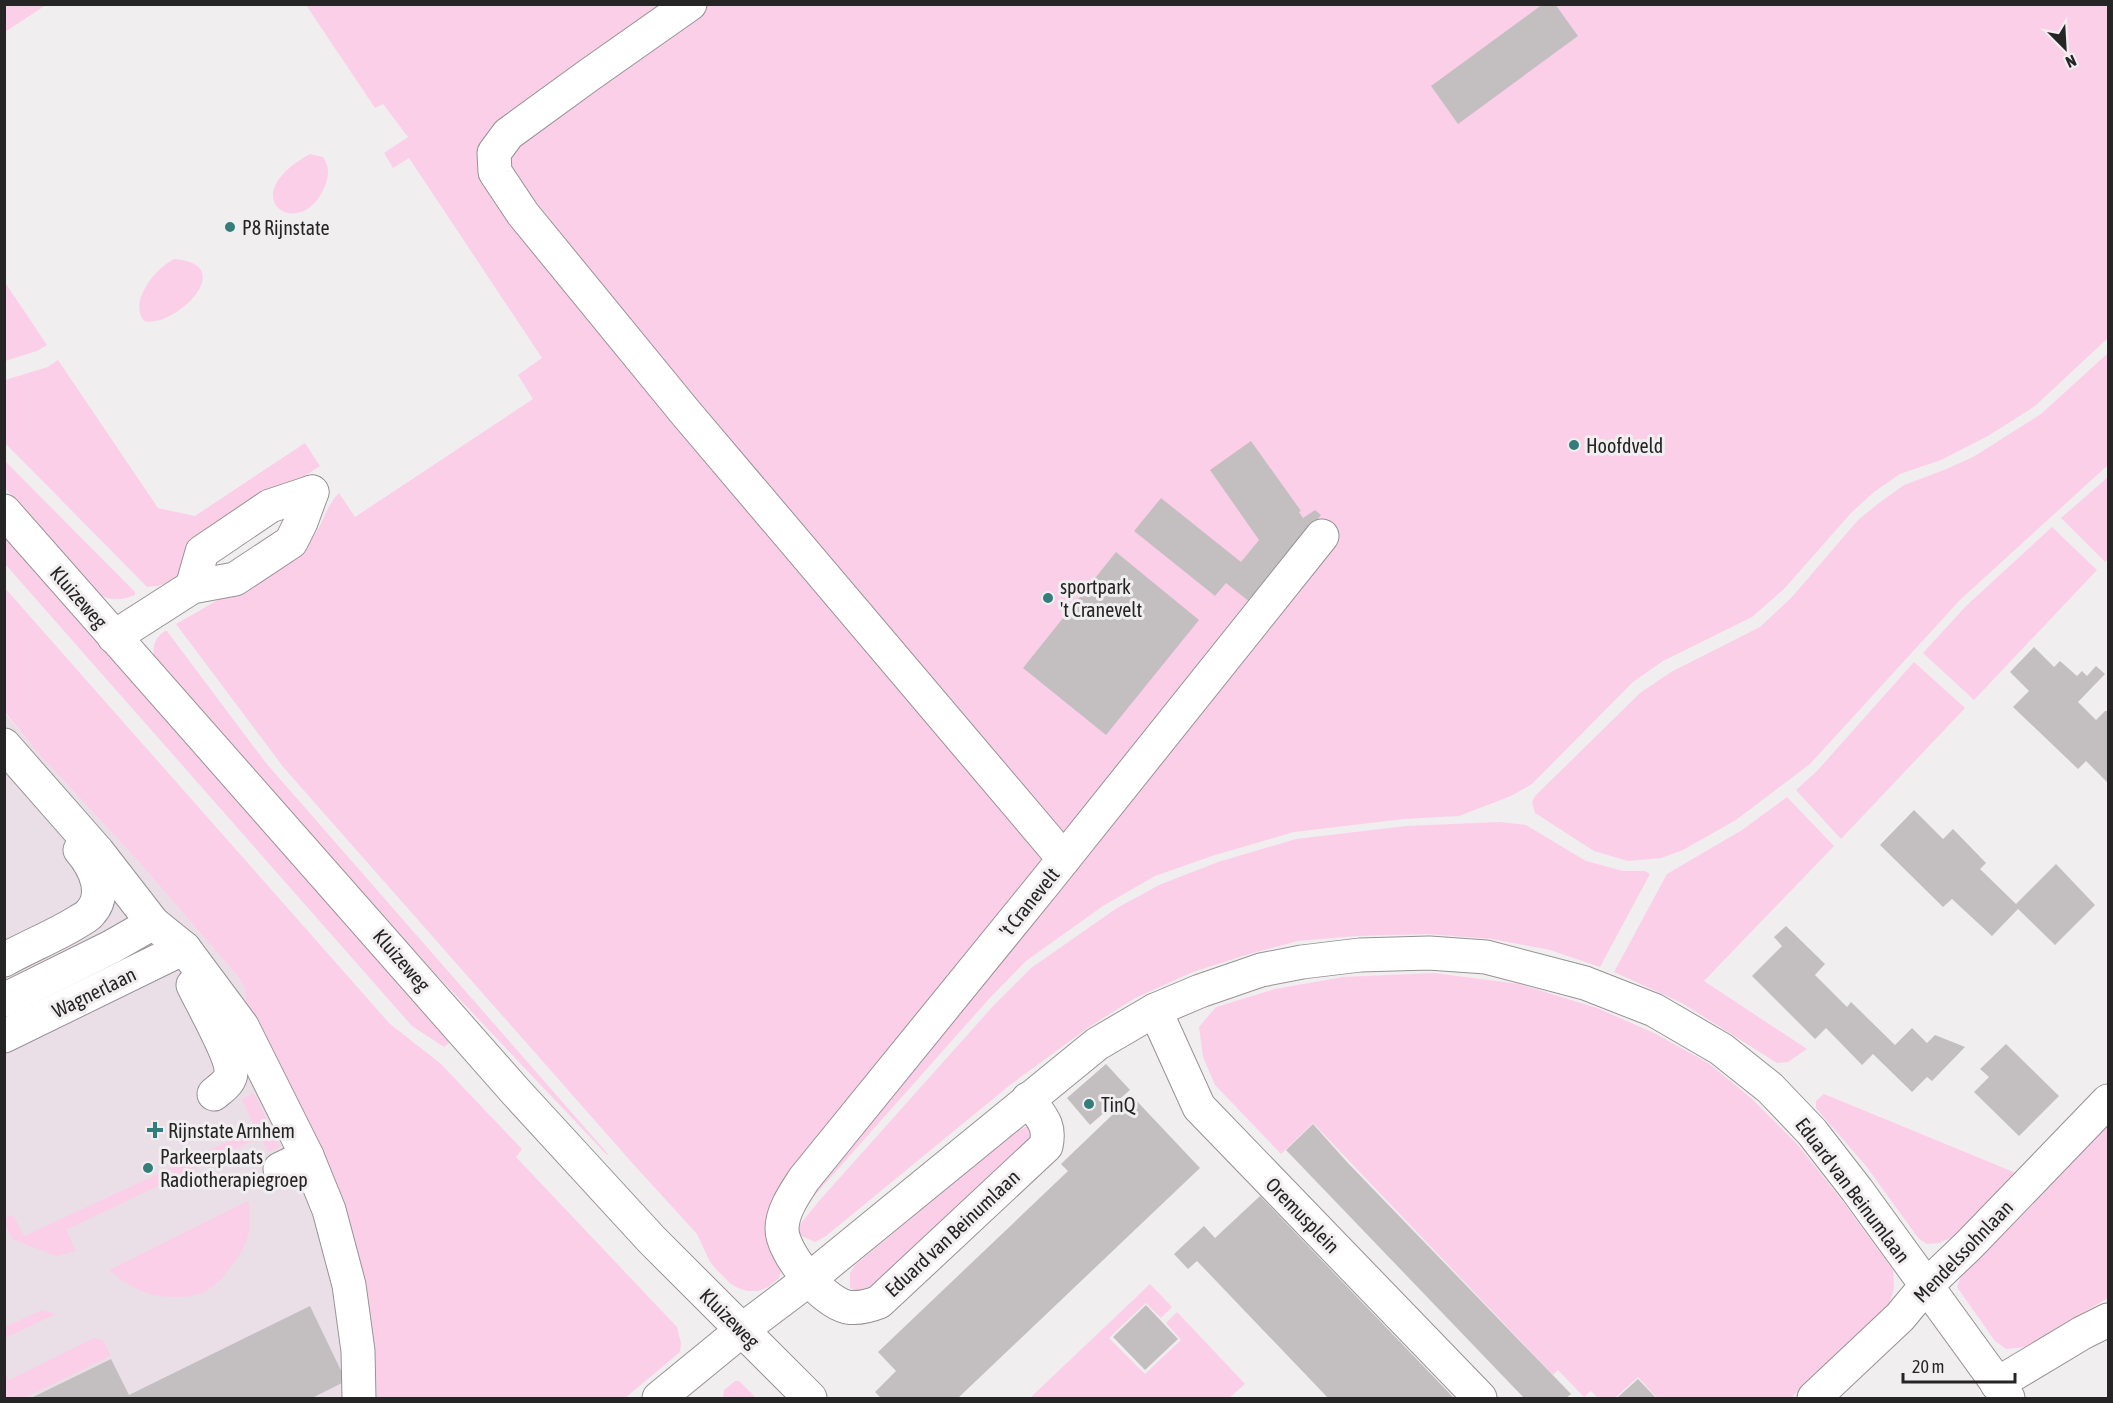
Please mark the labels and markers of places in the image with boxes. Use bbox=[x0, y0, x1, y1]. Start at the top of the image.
place label: P8 Rijnstate bbox=[242, 216, 330, 239]
marker: P8 Rijnstate bbox=[223, 220, 237, 234]
place label: Hoofdveld bbox=[1586, 434, 1663, 457]
marker: Hoofdveld bbox=[1567, 438, 1581, 452]
place label: sportpark 't Cranevelt bbox=[1060, 575, 1143, 621]
marker: sportpark 't Cranevelt bbox=[1041, 591, 1055, 605]
place label: TinQ bbox=[1101, 1093, 1136, 1116]
marker: TinQ bbox=[1082, 1097, 1096, 1111]
place label: Rijnstate Arnhem bbox=[168, 1119, 295, 1142]
marker: Rijnstate Arnhem bbox=[146, 1121, 164, 1139]
place label: Parkeerplaats Radiotherapiegroep bbox=[160, 1145, 308, 1191]
marker: Parkeerplaats Radiotherapiegroep bbox=[141, 1161, 155, 1175]

